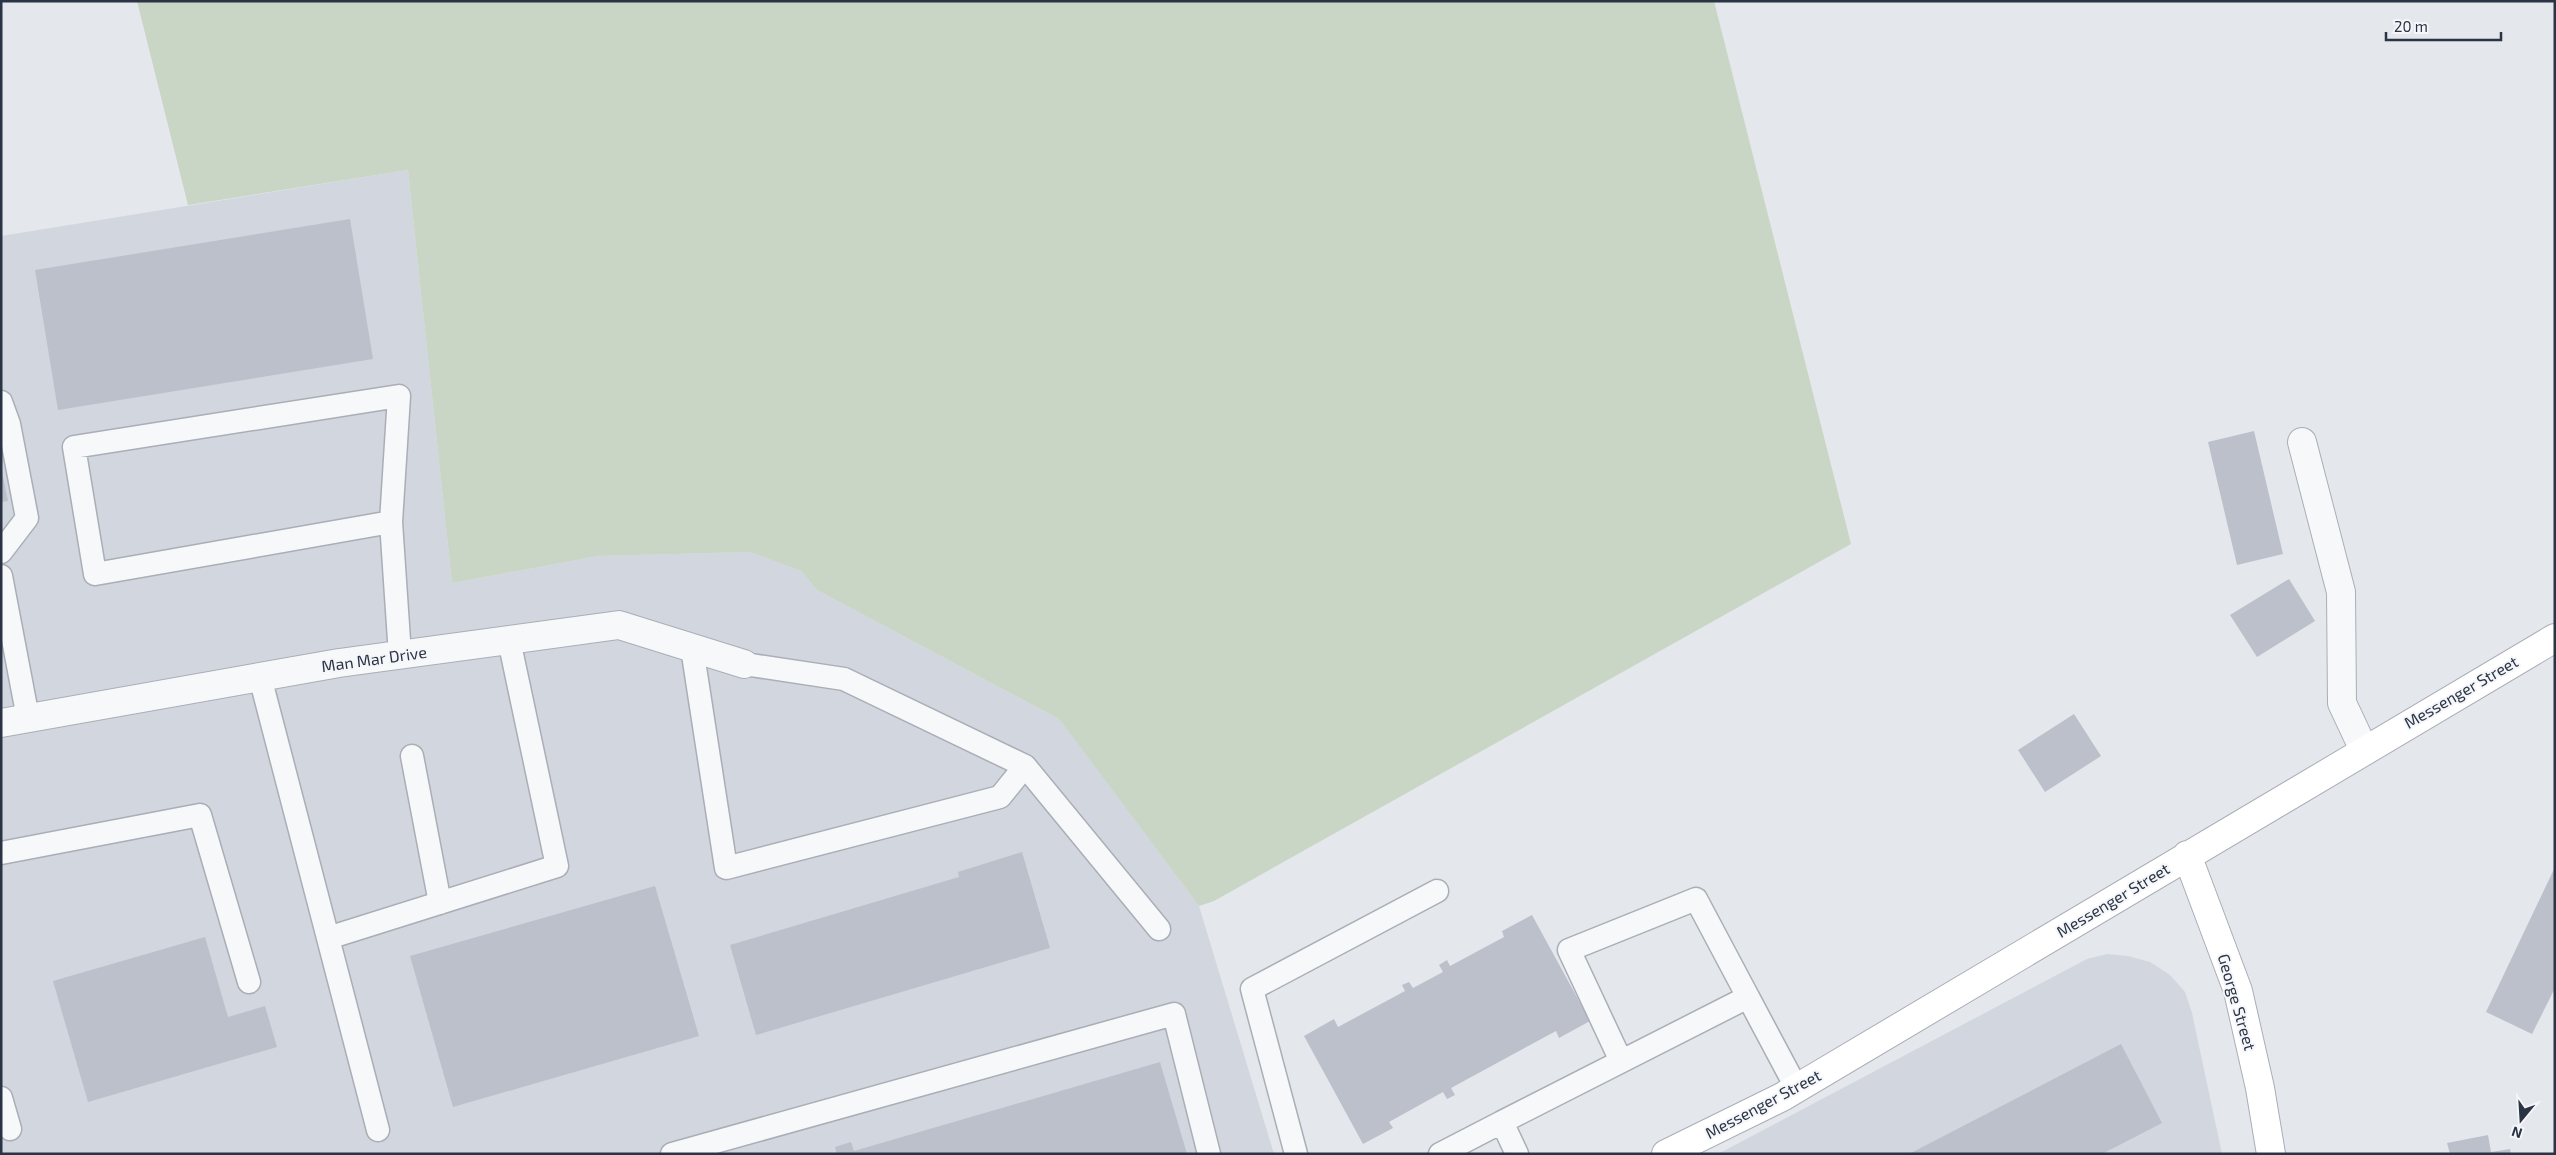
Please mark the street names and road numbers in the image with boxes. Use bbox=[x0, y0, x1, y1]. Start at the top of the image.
street label: Man Mar Drive bbox=[320, 642, 428, 675]
street label: Messenger Street bbox=[2400, 651, 2521, 732]
street label: Messenger Street bbox=[2053, 858, 2173, 941]
street label: George Street bbox=[2215, 951, 2260, 1052]
street label: Messenger Street bbox=[1702, 1065, 1824, 1142]

